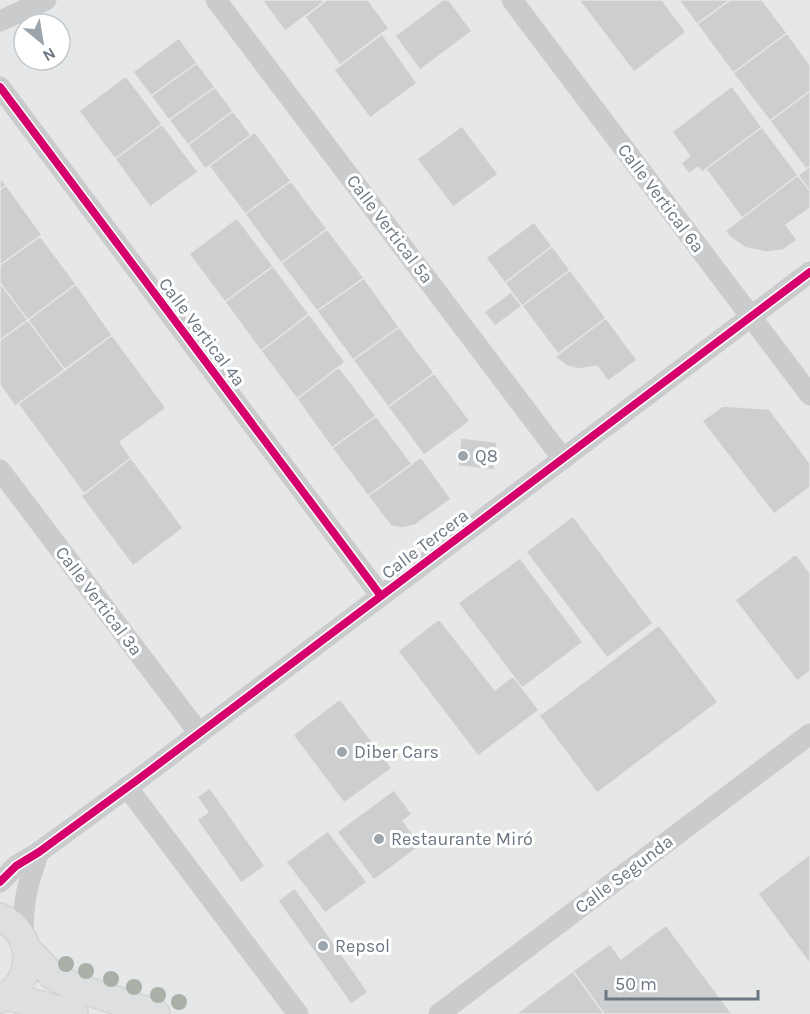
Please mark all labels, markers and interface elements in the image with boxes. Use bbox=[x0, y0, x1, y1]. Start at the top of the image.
north arrow bbox=[12, 12, 72, 72]
text: N bbox=[40, 43, 59, 66]
street label: Calle Vertical 6ª bbox=[613, 139, 709, 257]
street label: Calle Vertical 5ª bbox=[342, 170, 438, 288]
street label: Calle Vertical 4ª bbox=[154, 273, 250, 391]
place label: Q8 bbox=[475, 445, 498, 467]
marker: Q8 bbox=[456, 449, 470, 463]
street label: Calle Tercera bbox=[377, 504, 473, 584]
street label: Calle Vertical 3ª bbox=[51, 542, 147, 660]
place label: Diber Cars bbox=[354, 741, 439, 763]
marker: Diber Cars bbox=[335, 745, 349, 759]
place label: Restaurante Miró bbox=[391, 828, 533, 850]
street label: Calle Segunda bbox=[571, 830, 677, 918]
marker: Restaurante Miró bbox=[372, 832, 386, 846]
place label: Repsol bbox=[335, 935, 390, 957]
marker: Repsol bbox=[316, 939, 330, 953]
scale bar bbox=[606, 963, 758, 1001]
text: 50 m bbox=[615, 973, 657, 995]

